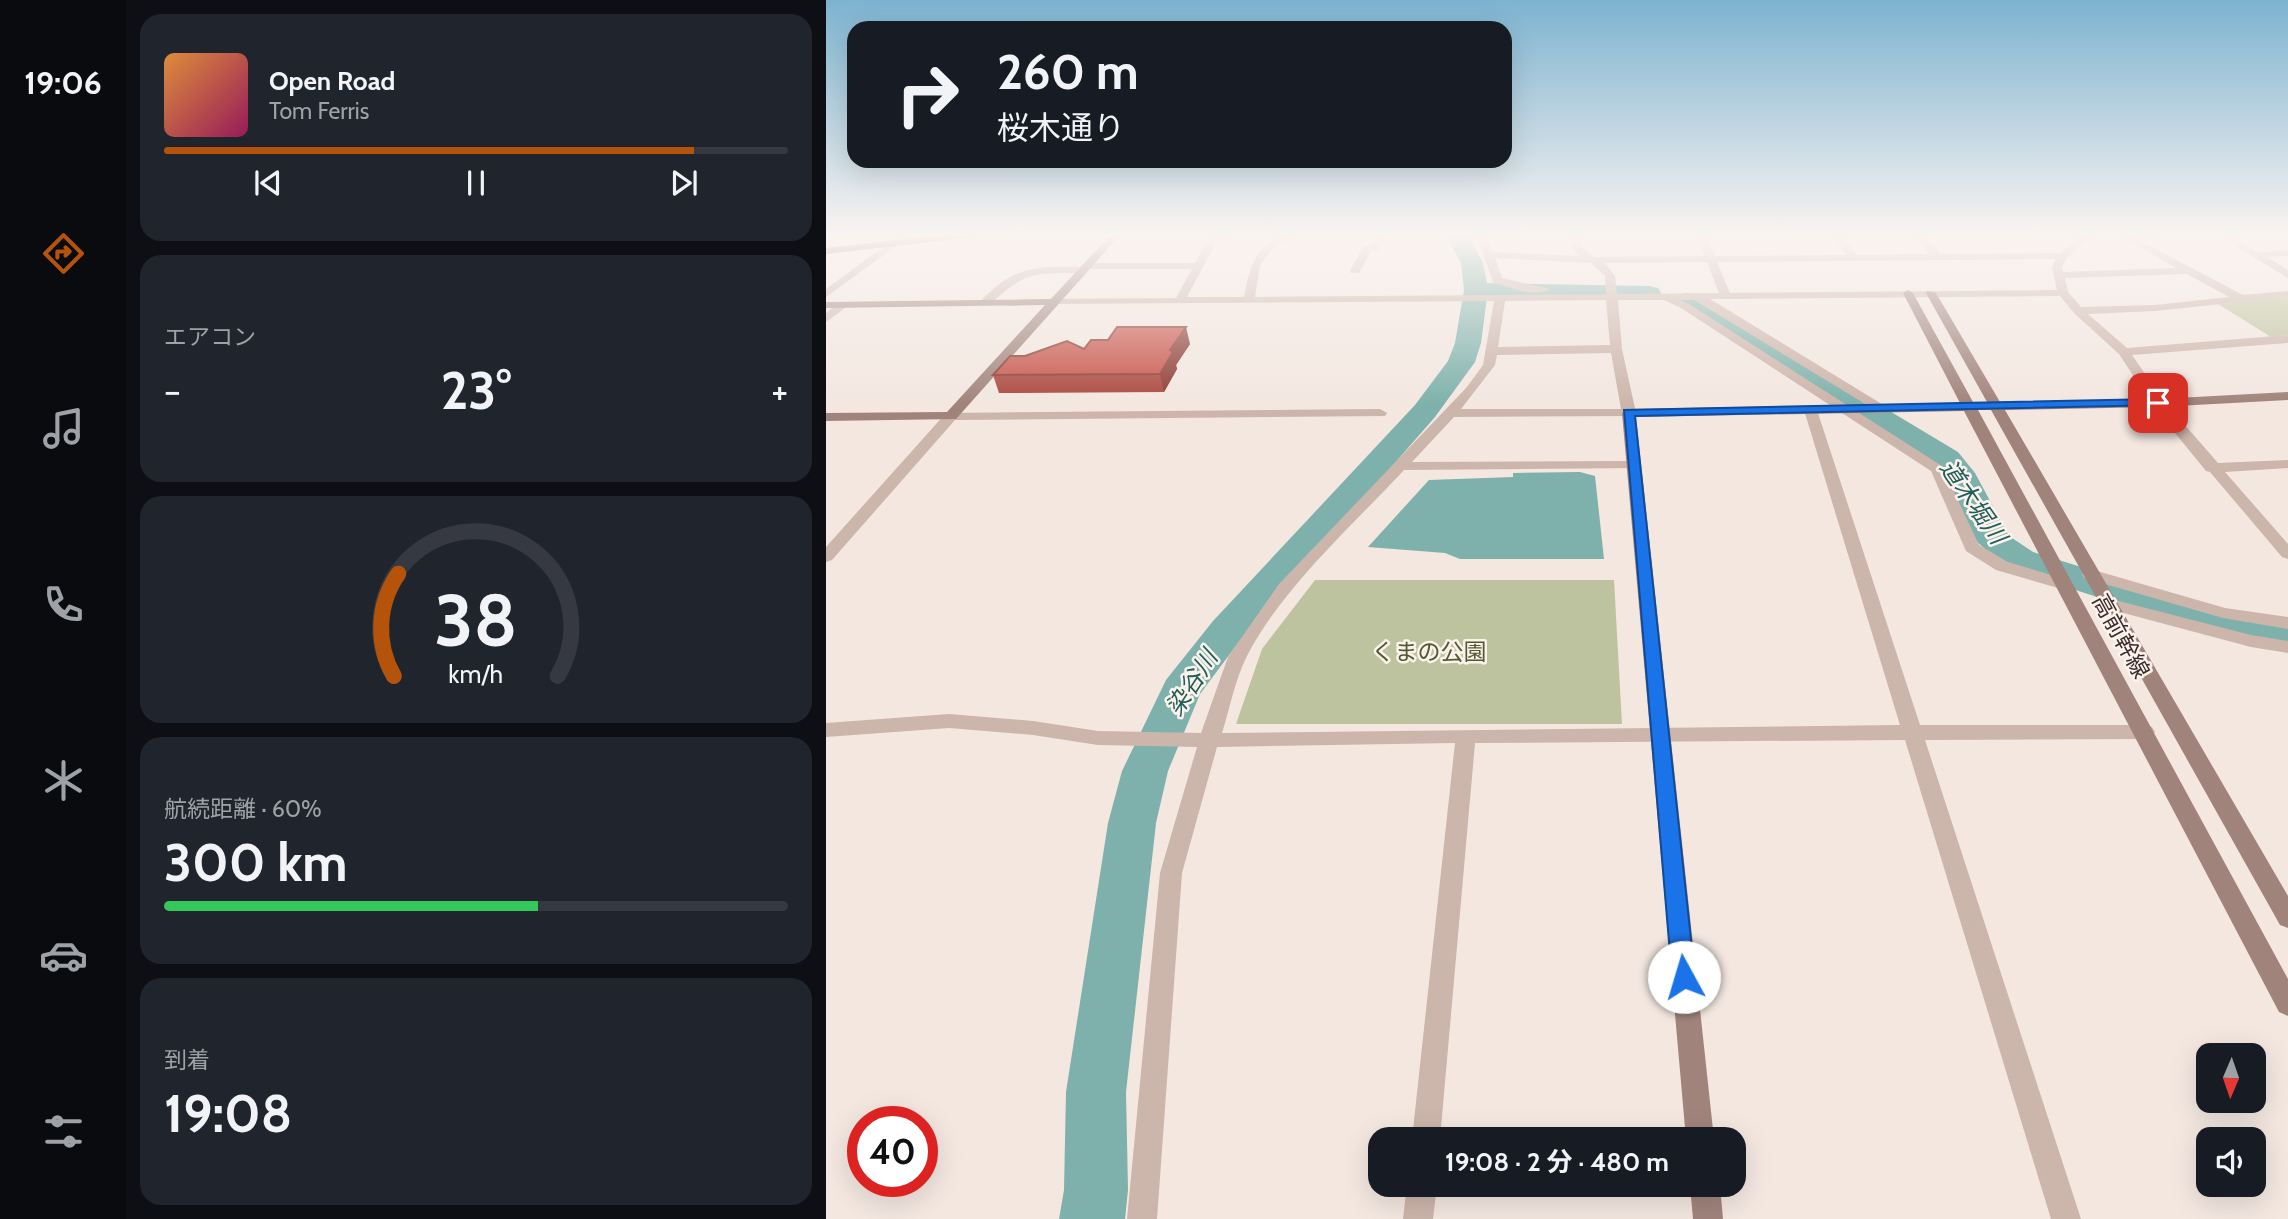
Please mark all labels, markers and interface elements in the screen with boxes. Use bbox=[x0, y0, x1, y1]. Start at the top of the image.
text: 260 m bbox=[997, 42, 1139, 101]
icon: right bbox=[882, 49, 973, 140]
text: 19:06 bbox=[24, 63, 102, 102]
text: Open Road bbox=[269, 65, 395, 97]
text: Tom Ferris bbox=[269, 97, 369, 125]
text: 桜木通り bbox=[997, 108, 1125, 147]
icon: previous bbox=[249, 164, 287, 202]
icon: pause bbox=[457, 164, 495, 202]
icon: next bbox=[665, 164, 703, 202]
icon: directions bbox=[39, 229, 88, 278]
text: エアコン bbox=[164, 323, 256, 351]
text: 23° bbox=[441, 359, 511, 422]
text: − bbox=[164, 367, 181, 414]
text: + bbox=[771, 367, 788, 414]
pin bbox=[2128, 373, 2188, 433]
icon: arrive bbox=[2139, 384, 2177, 422]
icon: music bbox=[39, 404, 88, 453]
water label: 道木堀川 bbox=[1934, 454, 2015, 552]
text: 38 bbox=[434, 576, 518, 664]
icon: phone bbox=[39, 580, 88, 629]
street label: 高前幹線 bbox=[2086, 589, 2156, 683]
park label: くまの公園 bbox=[1372, 638, 1487, 666]
water label: 染谷川 bbox=[1160, 642, 1225, 721]
text: km/h bbox=[449, 658, 503, 688]
icon: climate bbox=[39, 756, 88, 805]
text: 航続距離 · 60% bbox=[164, 795, 322, 823]
text: 300 km bbox=[164, 831, 348, 894]
icon: car bbox=[39, 931, 88, 980]
position arrow bbox=[1647, 940, 1721, 1014]
north arrow bbox=[2196, 1043, 2266, 1113]
map controls bbox=[2196, 1043, 2266, 1197]
text: 到着 bbox=[164, 1046, 210, 1074]
text: 19:08 bbox=[164, 1082, 292, 1145]
speed limit sign: 40 bbox=[847, 1106, 938, 1197]
icon: filters bbox=[39, 1107, 88, 1156]
button: sound bbox=[2196, 1127, 2266, 1197]
text: 19:08 · 2 分 · 480 m bbox=[1445, 1146, 1669, 1178]

